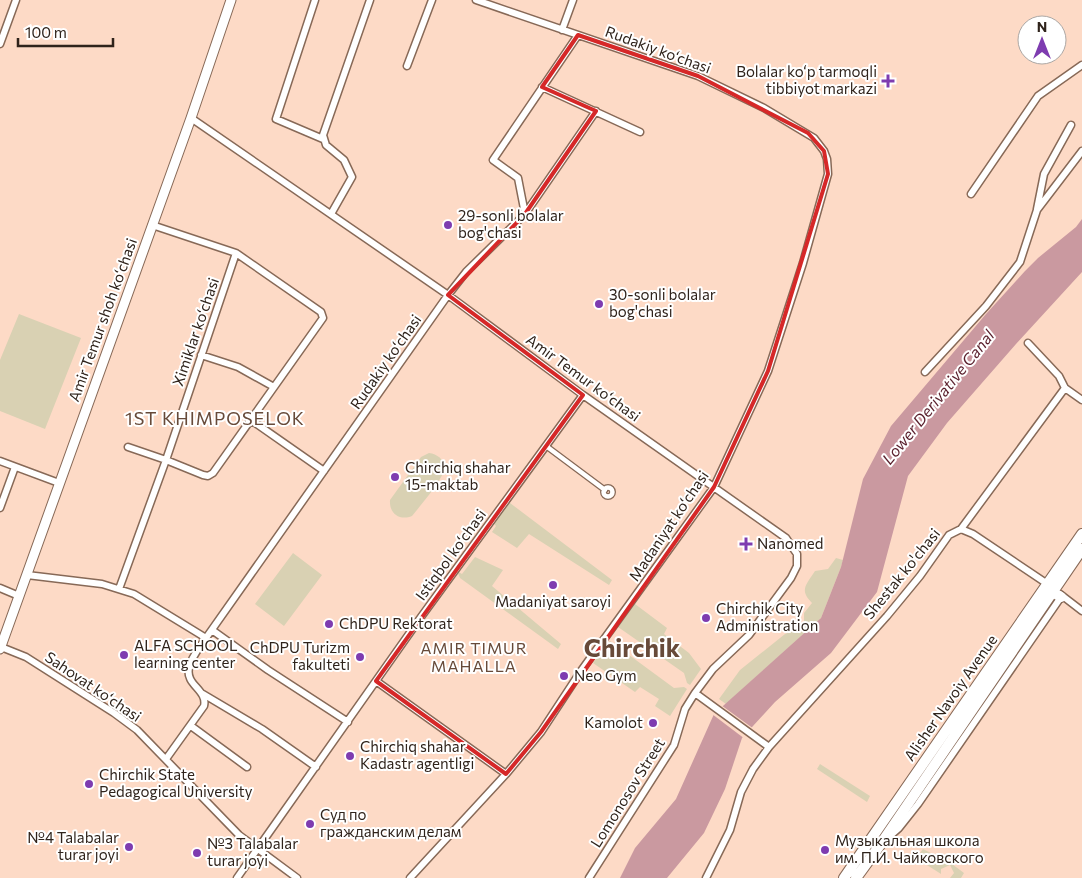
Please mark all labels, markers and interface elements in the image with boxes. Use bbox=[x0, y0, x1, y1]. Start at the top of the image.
scale bar bbox=[18, 15, 112, 47]
north arrow bbox=[1017, 15, 1067, 65]
text: N bbox=[1037, 18, 1047, 35]
street label: Rudakiy ko‘chasi bbox=[603, 22, 714, 77]
text: 100 m bbox=[25, 23, 67, 41]
place label: Bolalar ko‘p tarmoqli tibbiyot markazi bbox=[736, 62, 877, 97]
marker: Bolalar ko‘p tarmoqli tibbiyot markazi bbox=[881, 74, 895, 88]
place label: 29-sonli bolalar bog'chasi bbox=[458, 206, 564, 241]
marker: 29-sonli bolalar bog'chasi bbox=[442, 219, 454, 231]
street label: Amir Temur shoh ko‘chasi bbox=[64, 236, 140, 404]
street label: Ximiklar ko‘chasi bbox=[168, 275, 222, 388]
place label: 30-sonli bolalar bog'chasi bbox=[609, 285, 716, 320]
marker: 30-sonli bolalar bog'chasi bbox=[593, 298, 605, 310]
street label: Rudakiy ko‘chasi bbox=[346, 311, 424, 412]
water label: Lower Derivative Canal bbox=[878, 325, 998, 468]
street label: Amir Temur ko‘chasi bbox=[523, 330, 644, 425]
district label: 1ST KHIMPOSELOK bbox=[125, 407, 305, 429]
place label: Chirchiq shahar 15-maktab bbox=[405, 458, 511, 493]
street label: Madaniyat ko‘chasi bbox=[625, 467, 712, 584]
marker: Chirchiq shahar 15-maktab bbox=[389, 471, 401, 483]
street label: Istiqbol ko‘chasi bbox=[411, 505, 489, 603]
street label: Shestak ko'chasi bbox=[859, 524, 943, 622]
place label: Nanomed bbox=[757, 534, 823, 552]
marker: Nanomed bbox=[739, 537, 753, 551]
marker: Madaniyat saroyi bbox=[547, 579, 559, 591]
place label: Madaniyat saroyi bbox=[495, 592, 611, 610]
place label: Chirchik City Administration bbox=[716, 599, 818, 634]
marker: Chirchik City Administration bbox=[700, 612, 712, 624]
place label: ChDPU Rektorat bbox=[339, 614, 453, 632]
marker: ChDPU Rektorat bbox=[323, 618, 335, 630]
street label: Alisher Navoiy Avenue bbox=[900, 631, 1001, 764]
district label: Chirchik bbox=[584, 632, 681, 662]
place label: ALFA SCHOOL learning center bbox=[134, 636, 238, 671]
place label: ChDPU Turizm fakulteti bbox=[250, 638, 350, 673]
district label: AMIR TIMUR MAHALLA bbox=[421, 638, 527, 675]
street label: Sahovat ko‘chasi bbox=[42, 647, 145, 725]
marker: ALFA SCHOOL learning center bbox=[118, 649, 130, 661]
marker: ChDPU Turizm fakulteti bbox=[354, 651, 366, 663]
place label: Neo Gym bbox=[574, 666, 637, 684]
marker: Neo Gym bbox=[558, 670, 570, 682]
place label: Kamolot bbox=[584, 713, 643, 731]
marker: Kamolot bbox=[647, 717, 659, 729]
street label: Lomonosov Street bbox=[586, 734, 668, 850]
place label: Chirchiq shahar Kadastr agentligi bbox=[360, 737, 474, 772]
marker: Chirchiq shahar Kadastr agentligi bbox=[344, 750, 356, 762]
place label: Chirchik State Pedagogical University bbox=[99, 765, 253, 800]
marker: Chirchik State Pedagogical University bbox=[83, 778, 95, 790]
place label: Суд по гражданским делам bbox=[320, 805, 462, 840]
marker: Суд по гражданским делам bbox=[304, 818, 316, 830]
place label: №4 Talabalar turar joyi bbox=[27, 828, 119, 863]
place label: Музыкальная школа им. П.И. Чайковского bbox=[835, 831, 984, 866]
place label: №3 Talabalar turar joyi bbox=[207, 834, 298, 869]
marker: №4 Talabalar turar joyi bbox=[123, 841, 135, 853]
marker: Музыкальная школа им. П.И. Чайковского bbox=[819, 844, 831, 856]
marker: №3 Talabalar turar joyi bbox=[191, 847, 203, 859]

